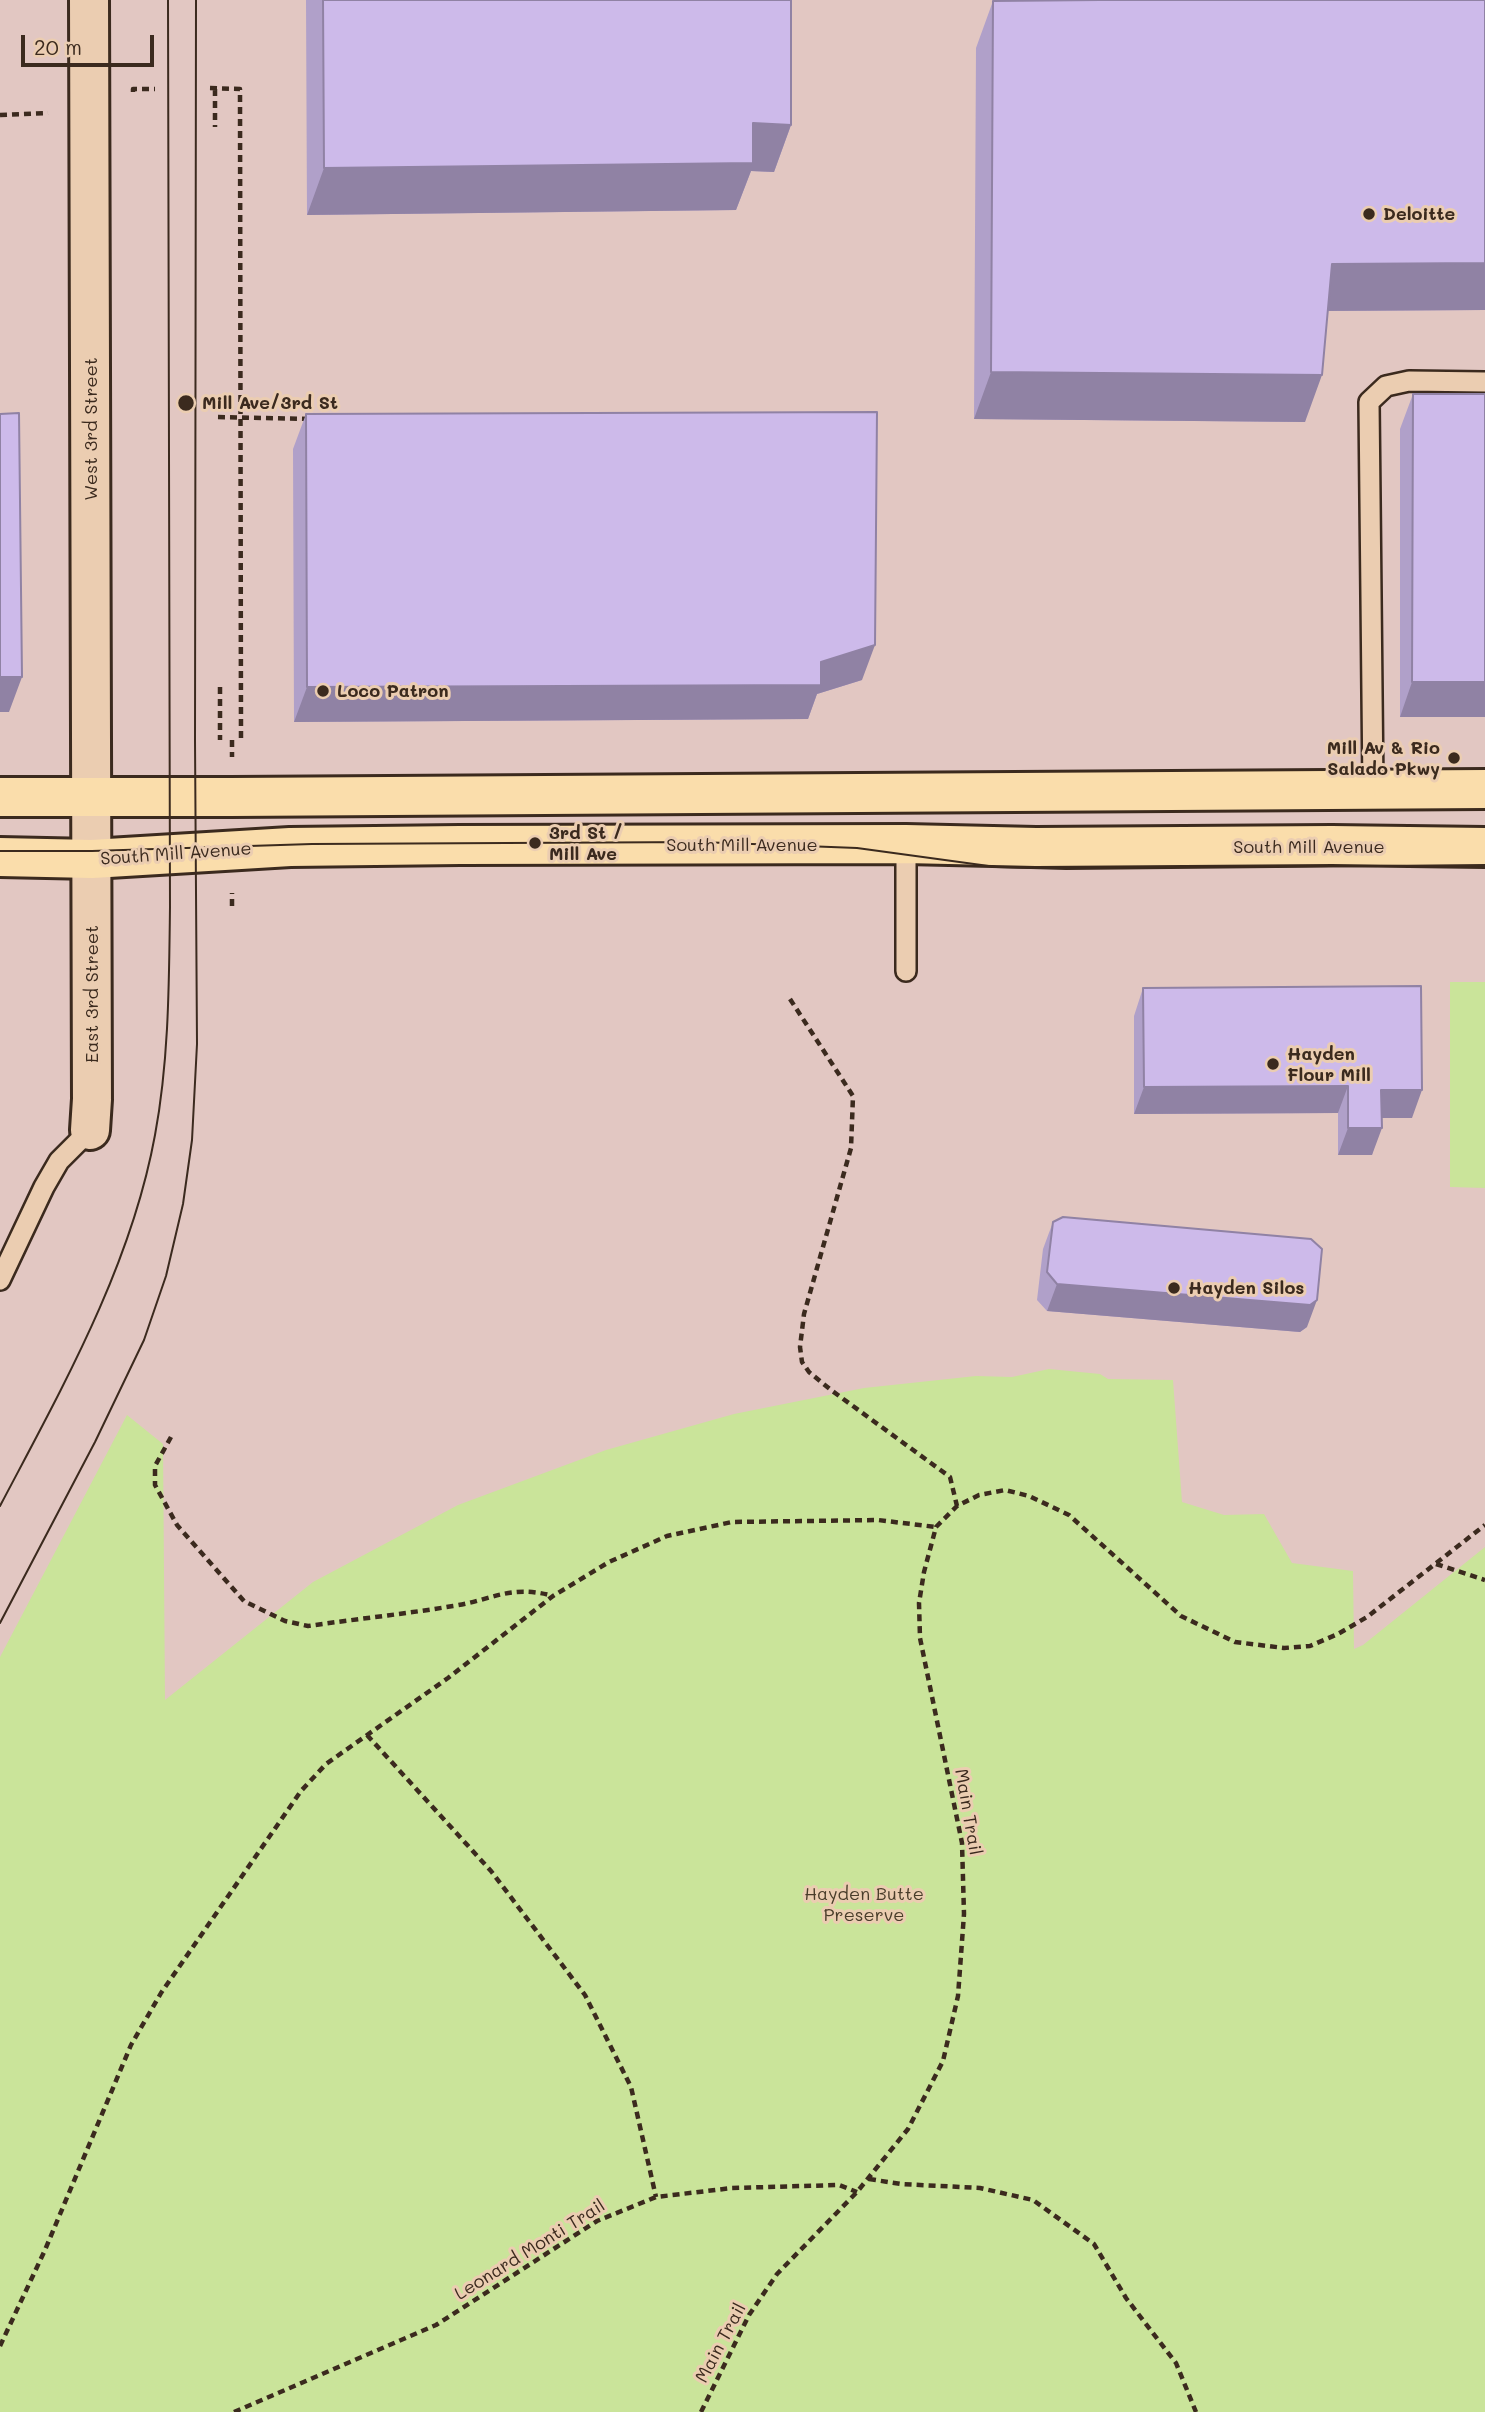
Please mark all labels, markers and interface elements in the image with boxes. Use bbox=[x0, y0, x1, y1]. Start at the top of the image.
scale bar bbox=[24, 21, 158, 65]
text: 20 m bbox=[34, 33, 82, 60]
place label: Deloitte bbox=[1383, 203, 1455, 225]
marker: Deloitte bbox=[1361, 206, 1377, 222]
street label: West 3rd Street bbox=[80, 357, 102, 501]
place label: Mill Ave/3rd St bbox=[202, 392, 338, 414]
marker: Mill Ave/3rd St bbox=[176, 393, 196, 413]
place label: Loco Patron bbox=[337, 680, 449, 702]
marker: Loco Patron bbox=[315, 683, 331, 699]
place label: Mill Av & Rio Salado Pkwy bbox=[1327, 737, 1440, 780]
marker: Mill Av & Rio Salado Pkwy bbox=[1446, 750, 1462, 766]
place label: 3rd St / Mill Ave bbox=[549, 822, 623, 864]
street label: South Mill Avenue bbox=[666, 834, 818, 856]
marker: 3rd St / Mill Ave bbox=[527, 835, 543, 851]
street label: South Mill Avenue bbox=[1233, 836, 1385, 858]
street label: South Mill Avenue bbox=[100, 838, 252, 870]
street label: East 3rd Street bbox=[81, 925, 103, 1063]
place label: Hayden Flour Mill bbox=[1287, 1043, 1371, 1086]
marker: Hayden Flour Mill bbox=[1265, 1056, 1281, 1072]
place label: Hayden Silos bbox=[1188, 1277, 1304, 1299]
marker: Hayden Silos bbox=[1166, 1280, 1182, 1296]
street label: Main Trail bbox=[950, 1767, 986, 1857]
park label: Hayden Butte Preserve bbox=[804, 1883, 924, 1926]
street label: Leonard Monti Trail bbox=[451, 2195, 609, 2305]
street label: Main Trail bbox=[691, 2299, 751, 2387]

